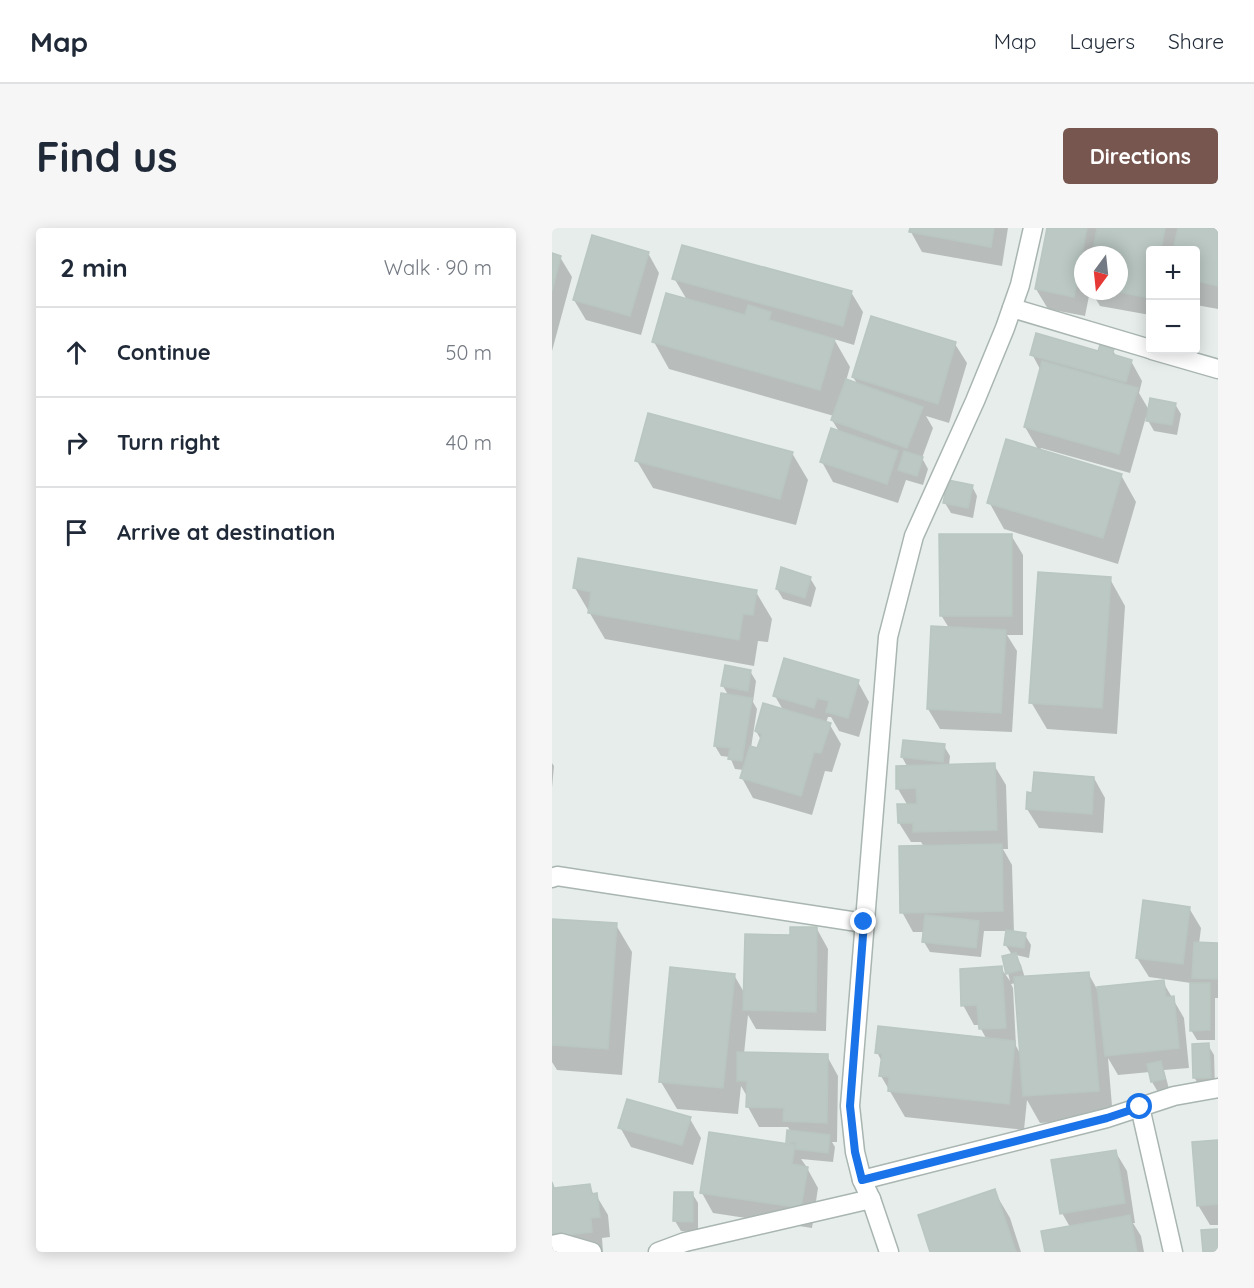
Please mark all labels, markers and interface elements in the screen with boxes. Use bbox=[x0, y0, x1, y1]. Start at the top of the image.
text: Map bbox=[30, 24, 88, 59]
text: Map bbox=[994, 28, 1037, 54]
text: Layers bbox=[1070, 28, 1135, 54]
text: Share bbox=[1168, 28, 1224, 54]
button: Directions bbox=[1063, 128, 1218, 184]
text: Find us bbox=[36, 130, 178, 183]
north arrow bbox=[1074, 246, 1128, 300]
map controls bbox=[1146, 246, 1200, 354]
button: + bbox=[1146, 246, 1200, 300]
text: 2 min bbox=[60, 251, 128, 284]
text: Walk · 90 m bbox=[384, 255, 492, 280]
button: − bbox=[1146, 300, 1200, 354]
icon: ahead bbox=[60, 336, 93, 369]
text: Continue bbox=[117, 338, 211, 366]
text: 50 m bbox=[446, 340, 492, 365]
icon: right bbox=[60, 426, 93, 459]
text: Turn right bbox=[117, 428, 221, 456]
text: 40 m bbox=[446, 430, 492, 455]
icon: arrive bbox=[60, 516, 93, 549]
text: Arrive at destination bbox=[117, 518, 335, 546]
route end bbox=[850, 908, 876, 934]
route start bbox=[1126, 1093, 1152, 1119]

